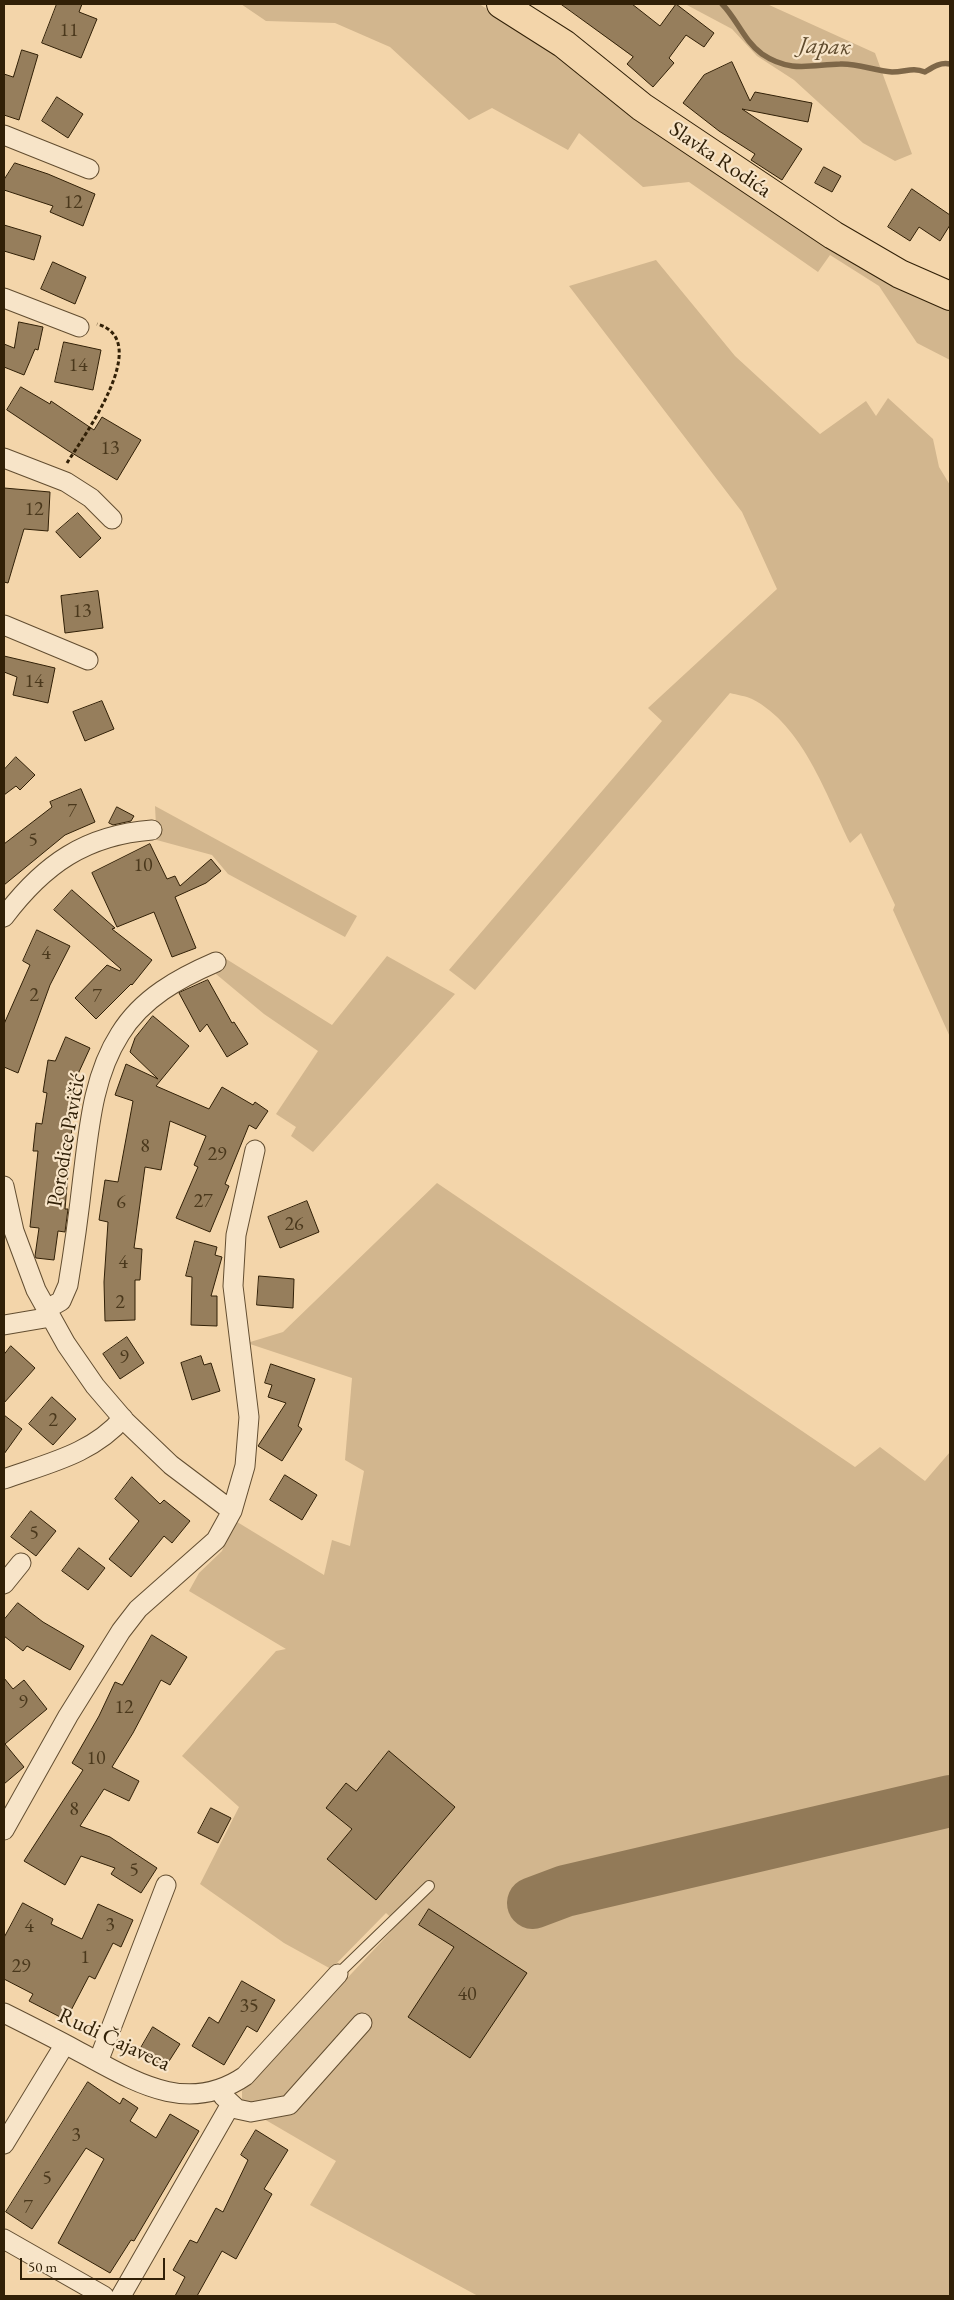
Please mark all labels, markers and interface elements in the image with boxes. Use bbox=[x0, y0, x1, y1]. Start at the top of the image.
house number: 11 bbox=[59, 19, 79, 43]
water label: Јарак bbox=[799, 32, 851, 62]
street label: Slavka Rodića bbox=[664, 116, 776, 204]
house number: 12 bbox=[63, 191, 83, 215]
house number: 14 bbox=[68, 354, 88, 378]
house number: 13 bbox=[100, 437, 120, 461]
house number: 12 bbox=[24, 498, 44, 522]
house number: 13 bbox=[72, 600, 92, 624]
house number: 14 bbox=[24, 670, 44, 694]
house number: 7 bbox=[67, 800, 77, 824]
house number: 5 bbox=[28, 829, 38, 853]
house number: 10 bbox=[133, 854, 153, 878]
house number: 4 bbox=[41, 942, 51, 966]
house number: 2 bbox=[29, 984, 39, 1008]
house number: 7 bbox=[92, 985, 102, 1009]
street label: Porodice Pavičić bbox=[42, 1071, 92, 1209]
house number: 8 bbox=[140, 1135, 150, 1159]
house number: 29 bbox=[207, 1143, 227, 1167]
house number: 27 bbox=[193, 1190, 213, 1214]
house number: 6 bbox=[116, 1191, 126, 1215]
house number: 26 bbox=[284, 1213, 304, 1237]
house number: 4 bbox=[118, 1251, 128, 1275]
house number: 2 bbox=[115, 1291, 125, 1315]
house number: 9 bbox=[119, 1346, 129, 1370]
house number: 2 bbox=[48, 1409, 58, 1433]
house number: 5 bbox=[29, 1522, 39, 1546]
house number: 9 bbox=[18, 1691, 28, 1715]
house number: 12 bbox=[114, 1696, 134, 1720]
house number: 10 bbox=[86, 1747, 106, 1771]
house number: 8 bbox=[69, 1798, 79, 1822]
house number: 5 bbox=[129, 1859, 139, 1883]
house number: 3 bbox=[105, 1914, 115, 1938]
house number: 4 bbox=[24, 1915, 34, 1939]
house number: 1 bbox=[80, 1946, 90, 1970]
house number: 29 bbox=[11, 1955, 31, 1979]
house number: 40 bbox=[457, 1983, 477, 2007]
house number: 35 bbox=[239, 1995, 259, 2019]
street label: Rudi Čajaveca bbox=[54, 2003, 174, 2077]
house number: 3 bbox=[71, 2124, 81, 2148]
house number: 5 bbox=[42, 2167, 52, 2191]
house number: 7 bbox=[23, 2196, 33, 2220]
scale bar bbox=[22, 2248, 168, 2280]
text: 50 m bbox=[28, 2257, 57, 2276]

